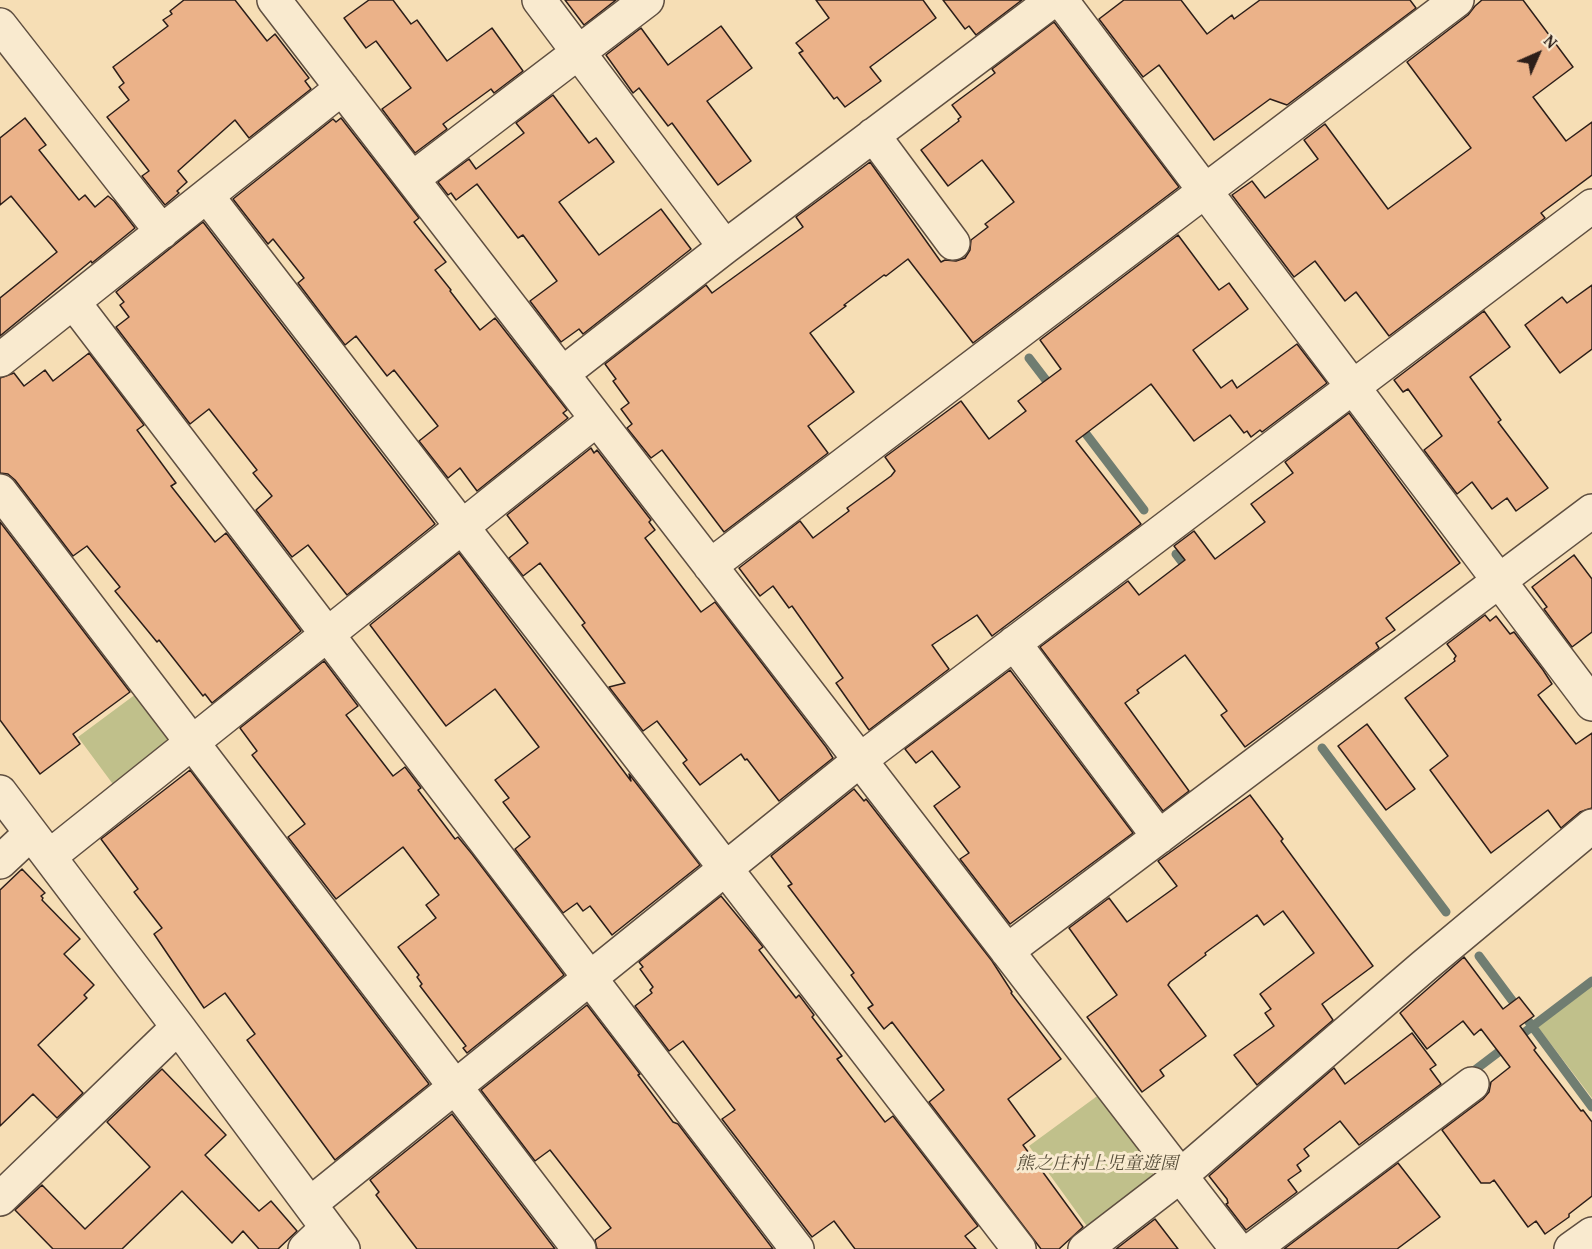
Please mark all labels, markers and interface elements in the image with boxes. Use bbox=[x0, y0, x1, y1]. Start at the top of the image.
north arrow bbox=[1508, 24, 1568, 84]
text: N bbox=[1538, 29, 1563, 54]
park label: 熊之庄村上児童遊園 bbox=[1016, 1153, 1178, 1175]

